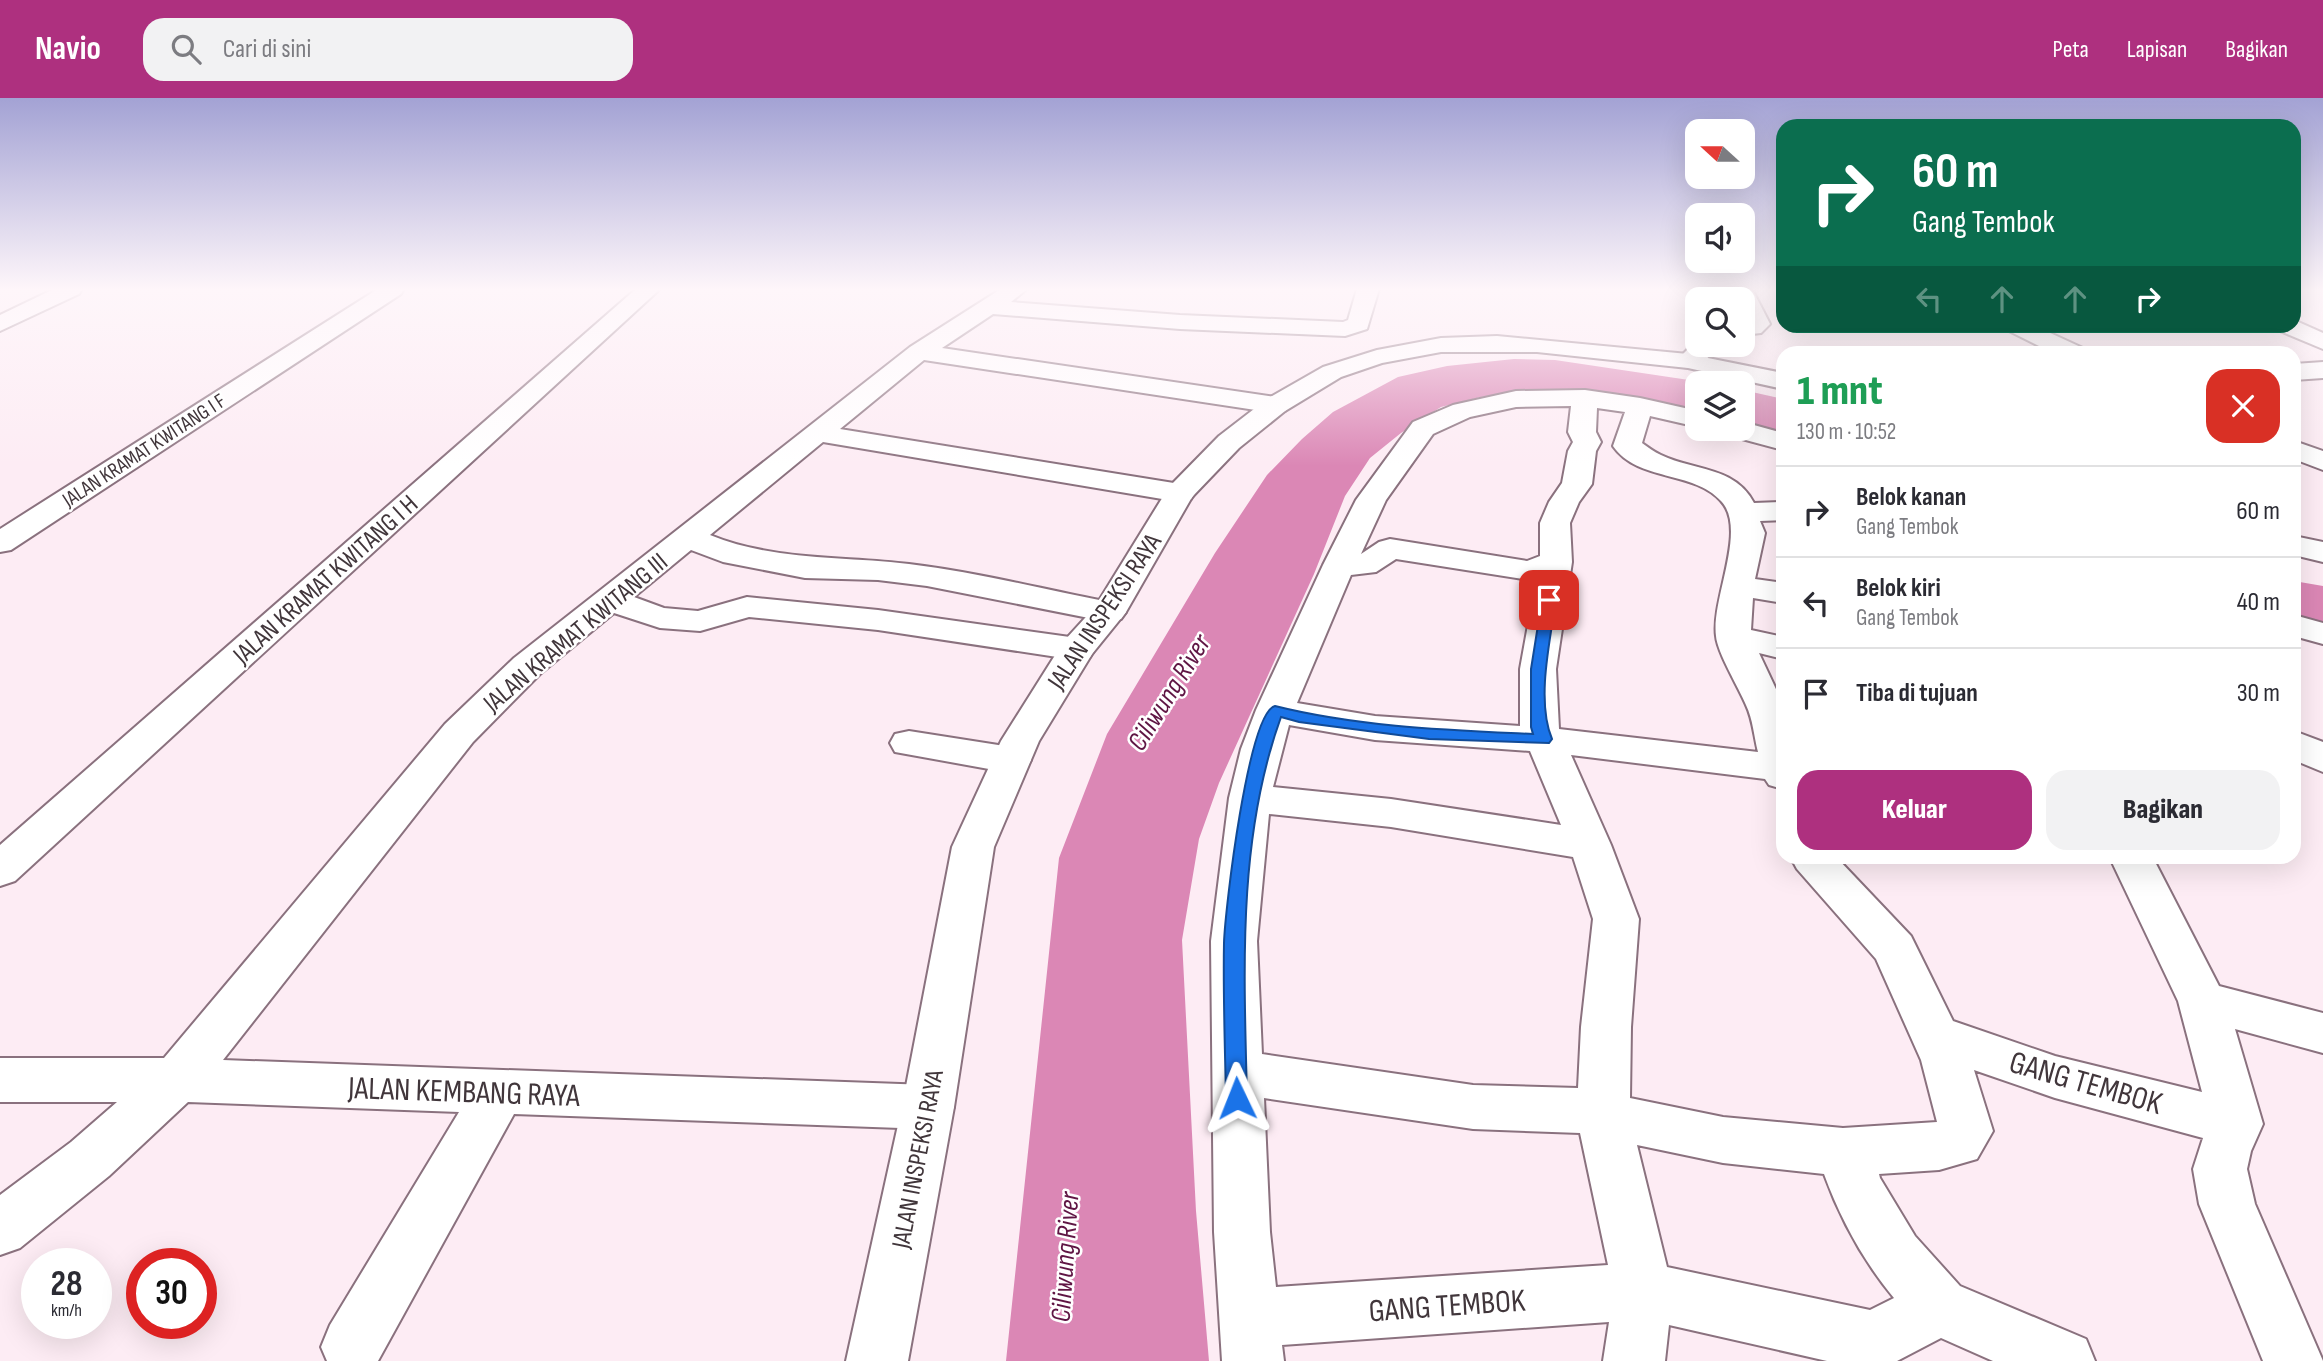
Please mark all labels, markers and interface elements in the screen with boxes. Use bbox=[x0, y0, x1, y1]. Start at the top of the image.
search box bbox=[143, 18, 633, 81]
text: Navio bbox=[35, 29, 101, 69]
icon: search bbox=[167, 30, 205, 68]
text: Cari di sini bbox=[223, 34, 311, 65]
text: Peta bbox=[2053, 35, 2089, 64]
text: Lapisan bbox=[2127, 35, 2187, 64]
text: Bagikan bbox=[2225, 35, 2288, 64]
north arrow bbox=[1685, 119, 1755, 189]
map controls bbox=[1685, 119, 1755, 441]
text: 60 m bbox=[1912, 143, 1999, 202]
icon: right bbox=[1797, 147, 1888, 238]
button: sound bbox=[1685, 203, 1755, 273]
text: Gang Tembok bbox=[1912, 203, 2055, 242]
icon: left bbox=[1910, 280, 1948, 318]
icon: ahead bbox=[1983, 280, 2021, 318]
icon: ahead bbox=[2056, 280, 2094, 318]
icon: right bbox=[2129, 280, 2167, 318]
button: search bbox=[1685, 287, 1755, 357]
text: 1 mnt bbox=[1797, 366, 1882, 417]
button: close bbox=[2206, 369, 2280, 443]
button: layers bbox=[1685, 371, 1755, 441]
street label: JALAN KRAMAT KWITANG I F bbox=[57, 388, 231, 513]
text: 130 m · 10:52 bbox=[1797, 418, 1896, 446]
text: Belok kanan bbox=[1856, 482, 1966, 513]
street label: JALAN KRAMAT KWITANG I H bbox=[227, 489, 425, 672]
icon: right bbox=[1797, 493, 1835, 531]
text: 60 m bbox=[2236, 496, 2280, 527]
text: Gang Tembok bbox=[1856, 513, 1959, 541]
street label: JALAN INSPEKSI RAYA bbox=[1041, 527, 1169, 696]
street label: JALAN KRAMAT KWITANG III bbox=[477, 547, 674, 720]
pin bbox=[1519, 570, 1579, 630]
text: Belok kiri bbox=[1856, 573, 1941, 604]
icon: arrive bbox=[1530, 581, 1568, 619]
icon: left bbox=[1797, 584, 1835, 622]
text: 40 m bbox=[2237, 587, 2280, 618]
text: Gang Tembok bbox=[1856, 604, 1959, 632]
water label: Ciliwung River bbox=[1121, 628, 1218, 757]
icon: arrive bbox=[1797, 675, 1835, 713]
text: Tiba di tujuan bbox=[1856, 678, 1978, 709]
text: 30 m bbox=[2237, 678, 2280, 709]
button: Keluar bbox=[1797, 770, 2032, 850]
button: Bagikan bbox=[2046, 770, 2280, 850]
street label: GANG TEMBOK bbox=[2005, 1043, 2167, 1124]
position arrow bbox=[1200, 1061, 1274, 1135]
street label: JALAN INSPEKSI RAYA bbox=[886, 1067, 951, 1252]
street label: JALAN KEMBANG RAYA bbox=[346, 1069, 581, 1116]
water label: Ciliwung River bbox=[1044, 1190, 1087, 1323]
speed limit sign: 30 bbox=[126, 1248, 217, 1339]
text: 28 bbox=[51, 1263, 82, 1306]
street label: GANG TEMBOK bbox=[1367, 1282, 1527, 1331]
text: km/h bbox=[51, 1300, 82, 1321]

